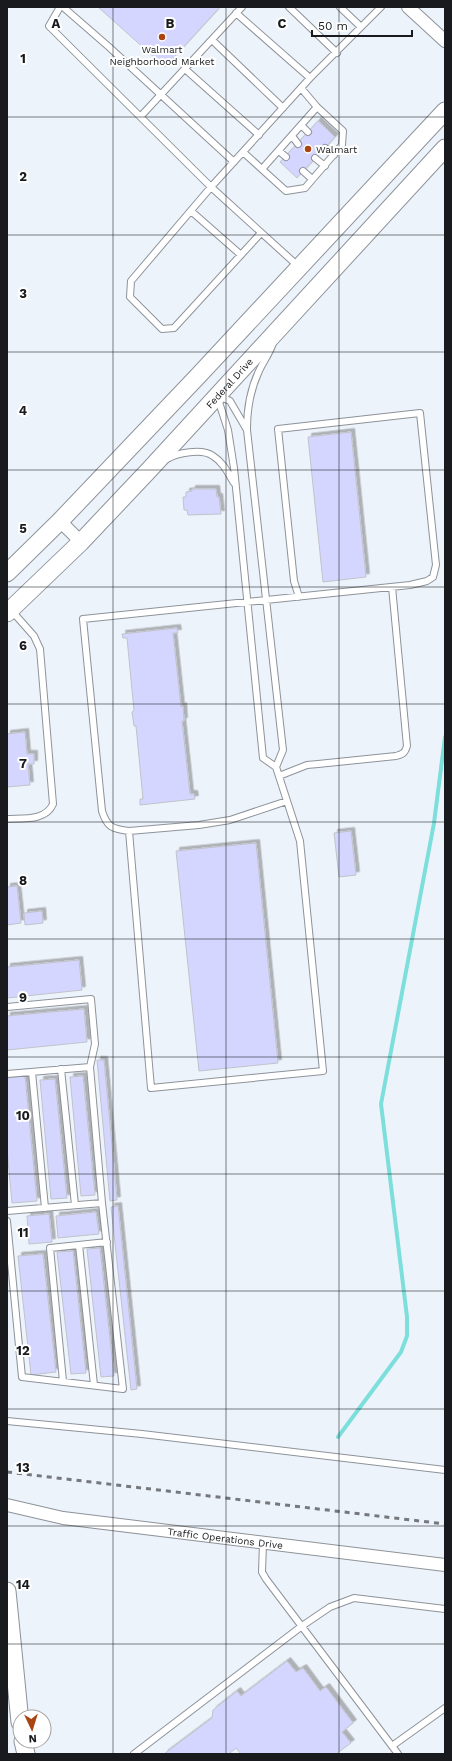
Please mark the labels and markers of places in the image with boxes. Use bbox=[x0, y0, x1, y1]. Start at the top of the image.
marker: Walmart Neighborhood Market bbox=[157, 32, 167, 42]
place label: Walmart Neighborhood Market bbox=[110, 44, 215, 67]
marker: Walmart bbox=[303, 144, 313, 154]
place label: Walmart bbox=[316, 144, 358, 155]

